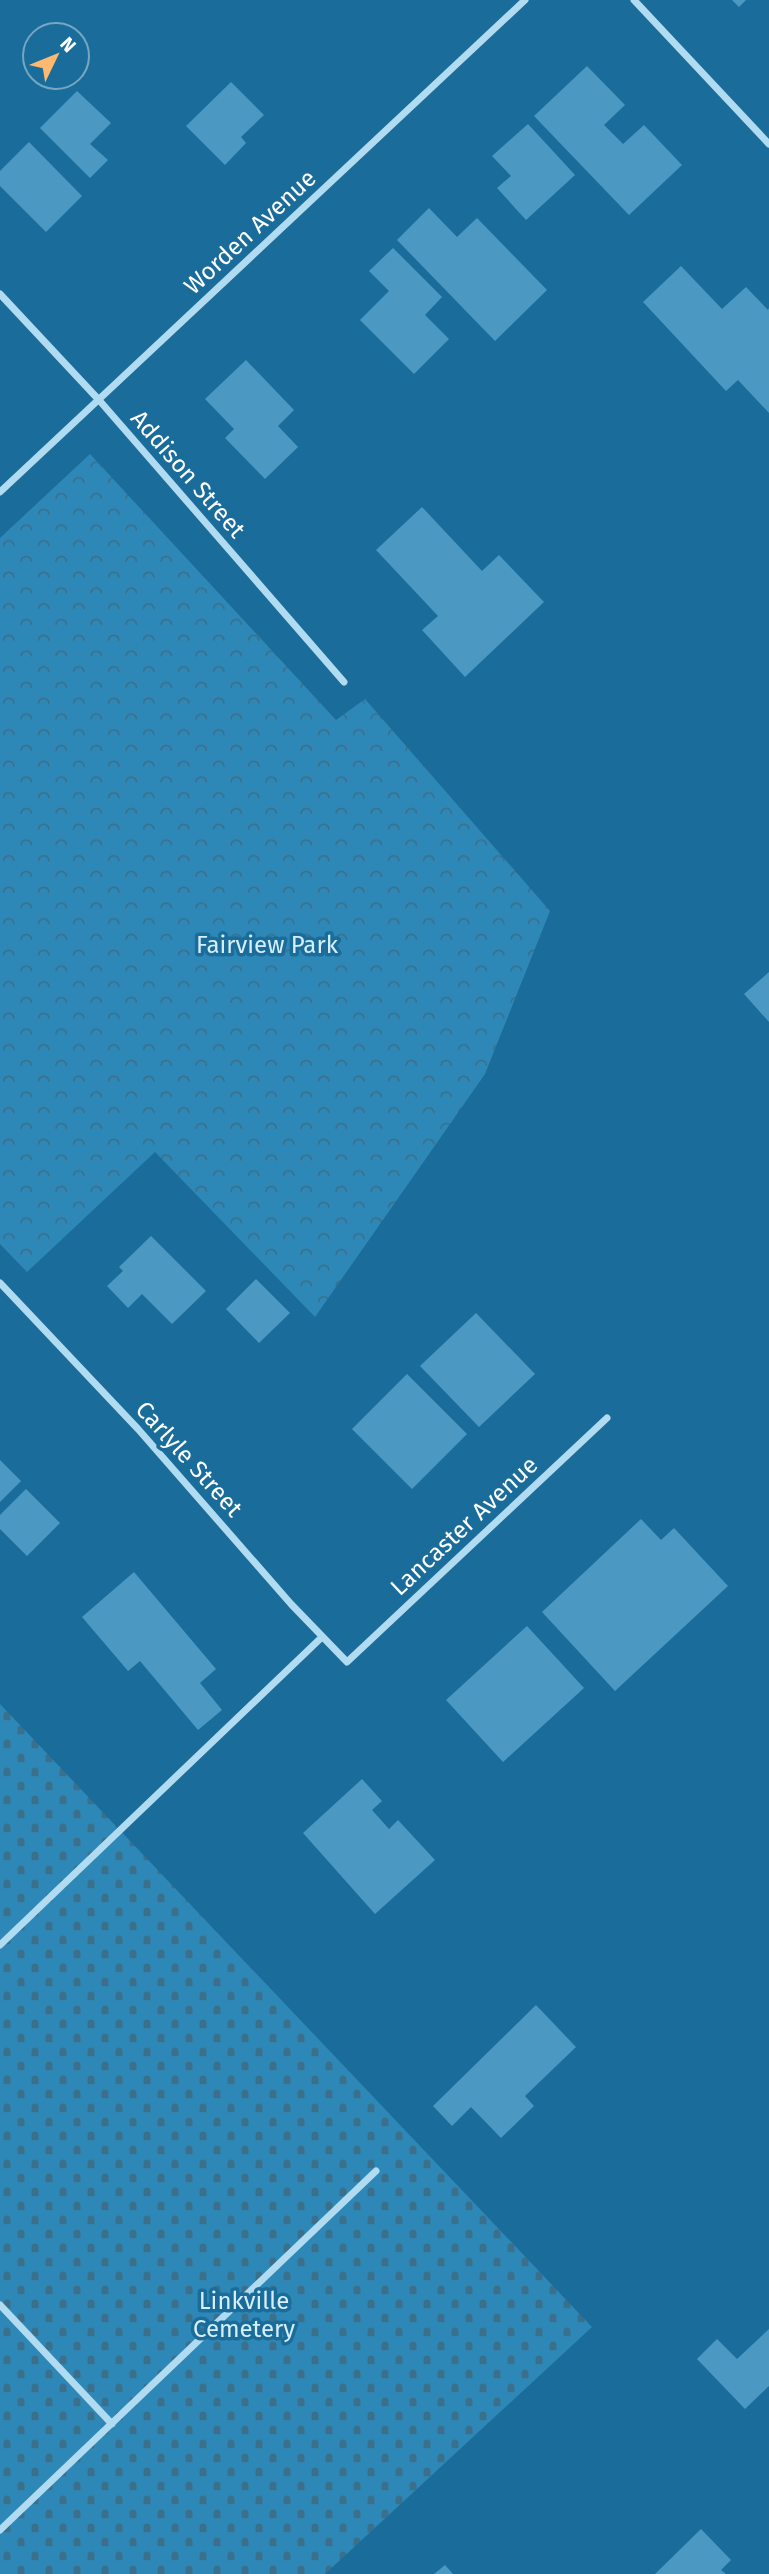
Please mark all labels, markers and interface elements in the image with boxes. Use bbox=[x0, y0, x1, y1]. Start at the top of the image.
north arrow bbox=[21, 21, 91, 91]
text: N bbox=[55, 32, 81, 57]
street label: Worden Avenue bbox=[178, 164, 322, 300]
street label: Addison Street bbox=[125, 404, 251, 544]
park label: Fairview Park bbox=[196, 931, 339, 959]
street label: Carlyle Street bbox=[130, 1396, 248, 1523]
street label: Lancaster Avenue bbox=[385, 1451, 543, 1601]
park label: Linkville Cemetery bbox=[193, 2287, 295, 2343]

